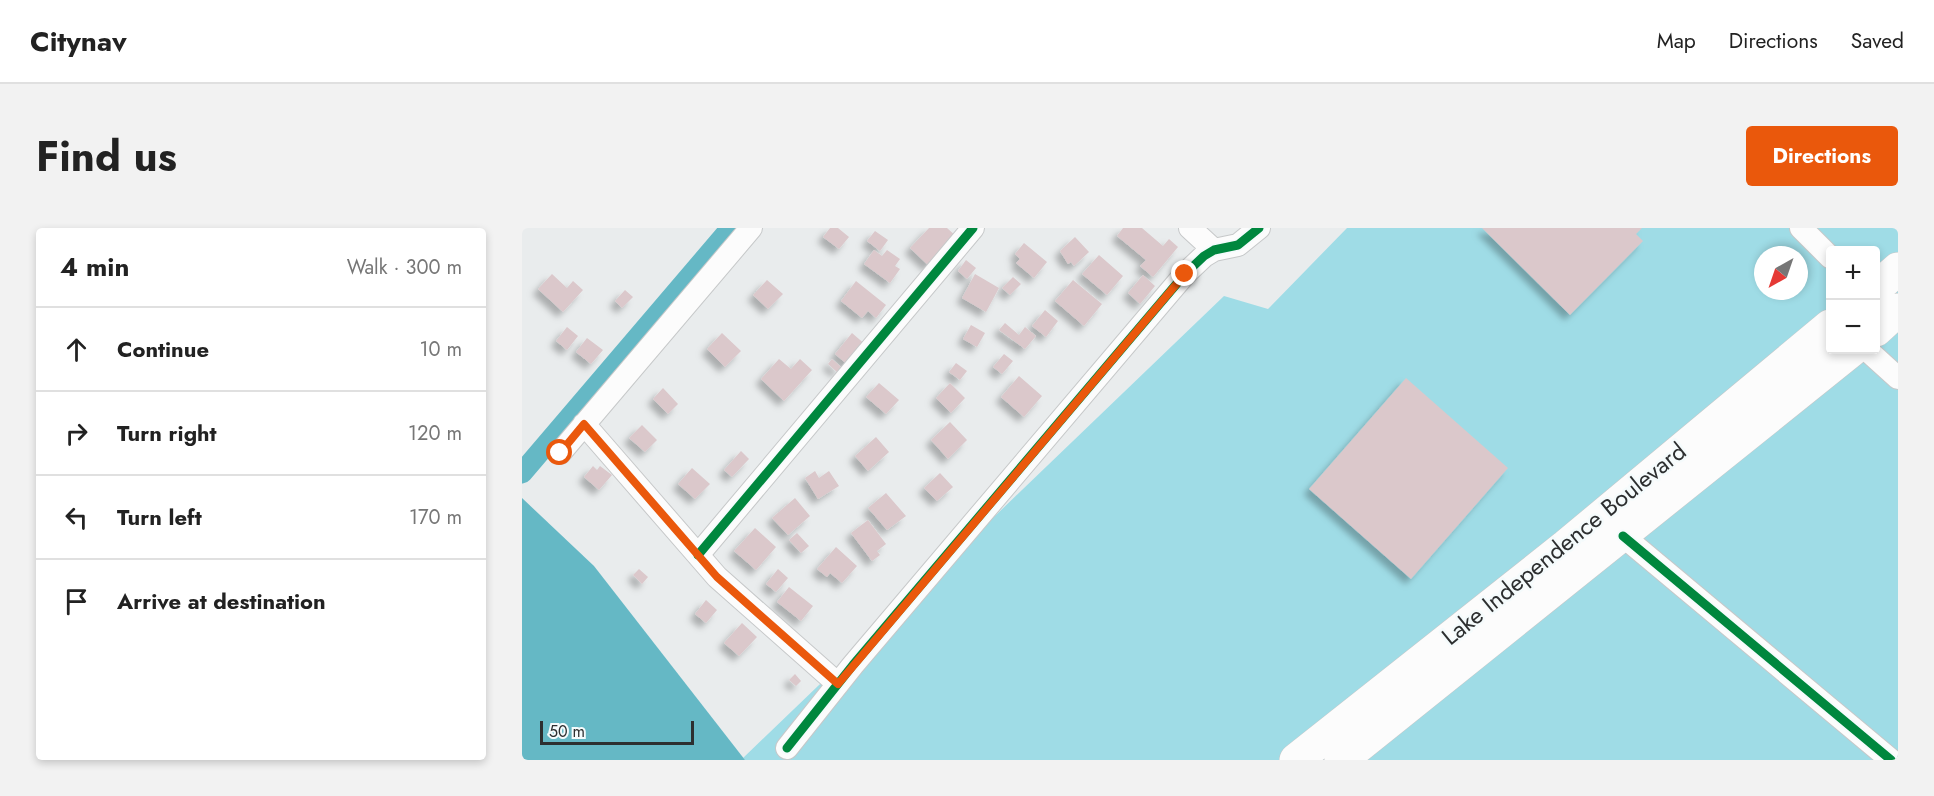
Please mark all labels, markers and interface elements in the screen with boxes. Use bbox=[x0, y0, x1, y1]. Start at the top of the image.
text: Citynav bbox=[30, 21, 127, 62]
text: Map bbox=[1657, 26, 1696, 56]
text: Directions bbox=[1729, 26, 1818, 56]
text: Saved bbox=[1851, 26, 1904, 56]
text: Find us bbox=[36, 126, 177, 187]
button: Directions bbox=[1746, 126, 1898, 186]
north arrow bbox=[1754, 246, 1808, 300]
map controls bbox=[1826, 246, 1880, 354]
button: + bbox=[1826, 246, 1880, 300]
text: 4 min bbox=[60, 248, 129, 286]
text: Walk · 300 m bbox=[347, 253, 462, 282]
route end bbox=[1171, 260, 1197, 286]
button: − bbox=[1826, 300, 1880, 354]
icon: ahead bbox=[60, 333, 93, 366]
text: Continue bbox=[117, 333, 209, 365]
text: 10 m bbox=[419, 335, 462, 364]
icon: right bbox=[60, 417, 93, 450]
text: Turn right bbox=[117, 417, 217, 449]
text: 120 m bbox=[408, 419, 462, 448]
street label: Lake Independence Boulevard bbox=[1434, 434, 1693, 653]
route start bbox=[546, 439, 572, 465]
icon: left bbox=[60, 501, 93, 534]
text: Turn left bbox=[117, 501, 202, 533]
text: 170 m bbox=[409, 503, 462, 532]
icon: arrive bbox=[60, 585, 93, 618]
text: Arrive at destination bbox=[117, 585, 326, 617]
scale bar bbox=[540, 718, 694, 746]
text: 50 m bbox=[549, 720, 585, 743]

